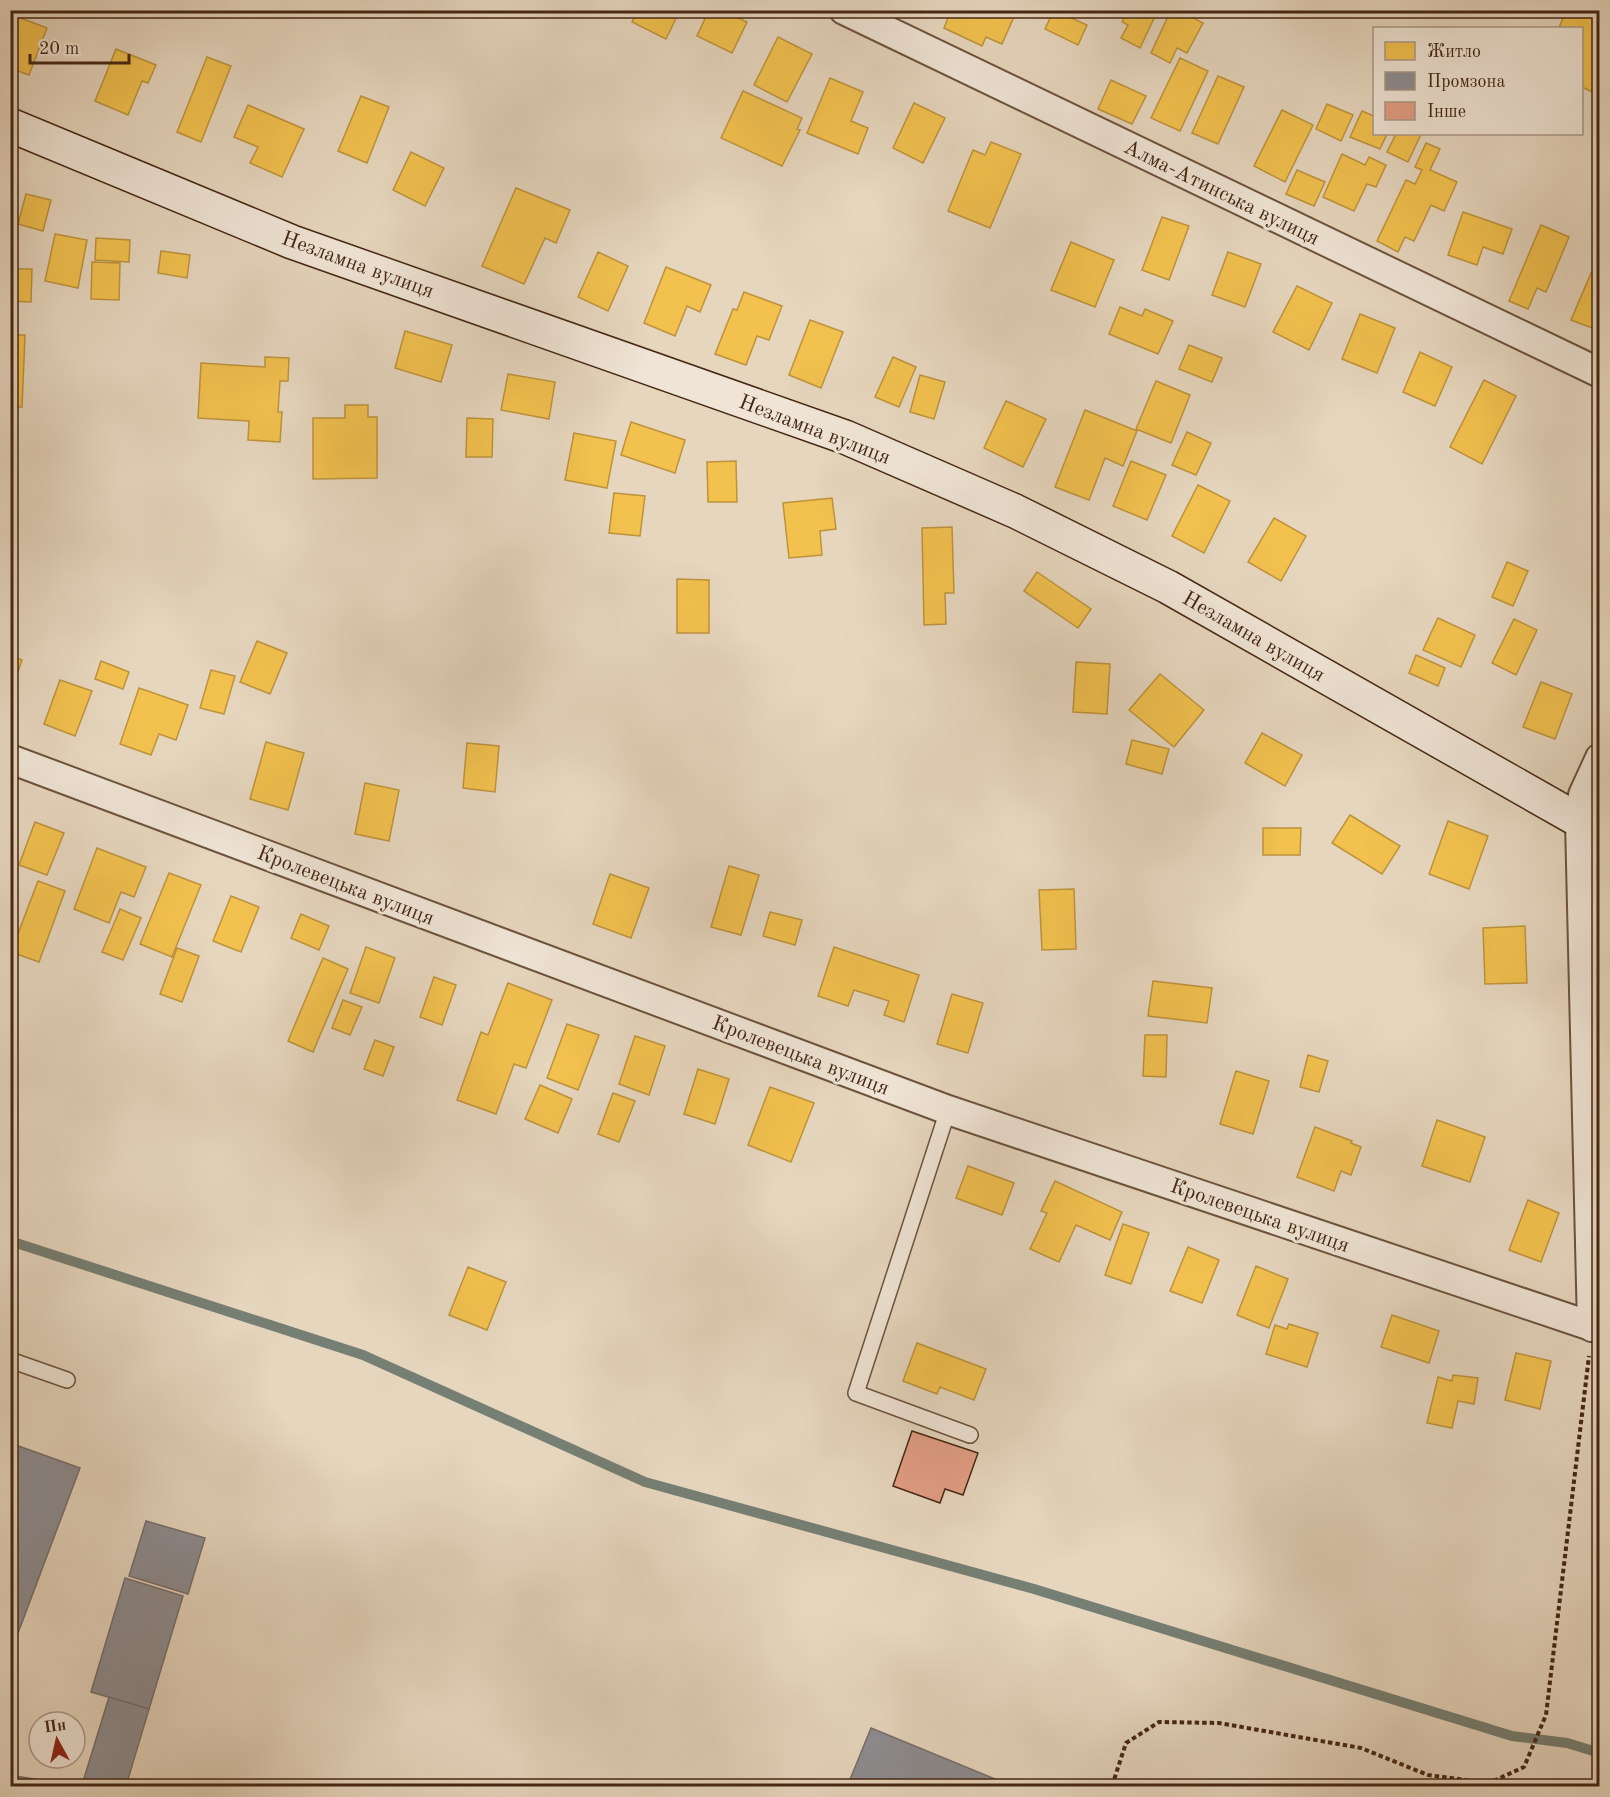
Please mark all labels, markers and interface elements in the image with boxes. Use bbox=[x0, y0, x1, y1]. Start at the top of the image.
scale bar bbox=[30, 27, 129, 65]
legend bbox=[1373, 27, 1583, 135]
text: 20 m bbox=[39, 40, 79, 58]
text: Житло bbox=[1427, 43, 1481, 61]
text: Промзона bbox=[1427, 73, 1505, 91]
text: Інше bbox=[1427, 103, 1466, 121]
street label: Алма-Атинська вулиця bbox=[1120, 137, 1322, 250]
street label: Незламна вулиця bbox=[278, 228, 437, 303]
street label: Незламна вулиця bbox=[736, 392, 893, 469]
street label: Незламна вулиця bbox=[1179, 588, 1328, 687]
street label: Кролевецька вулиця bbox=[254, 843, 437, 930]
street label: Кролевецька вулиця bbox=[709, 1013, 892, 1100]
street label: Кролевецька вулиця bbox=[1167, 1176, 1352, 1257]
north arrow bbox=[27, 1710, 87, 1770]
text: Пн bbox=[43, 1718, 67, 1737]

